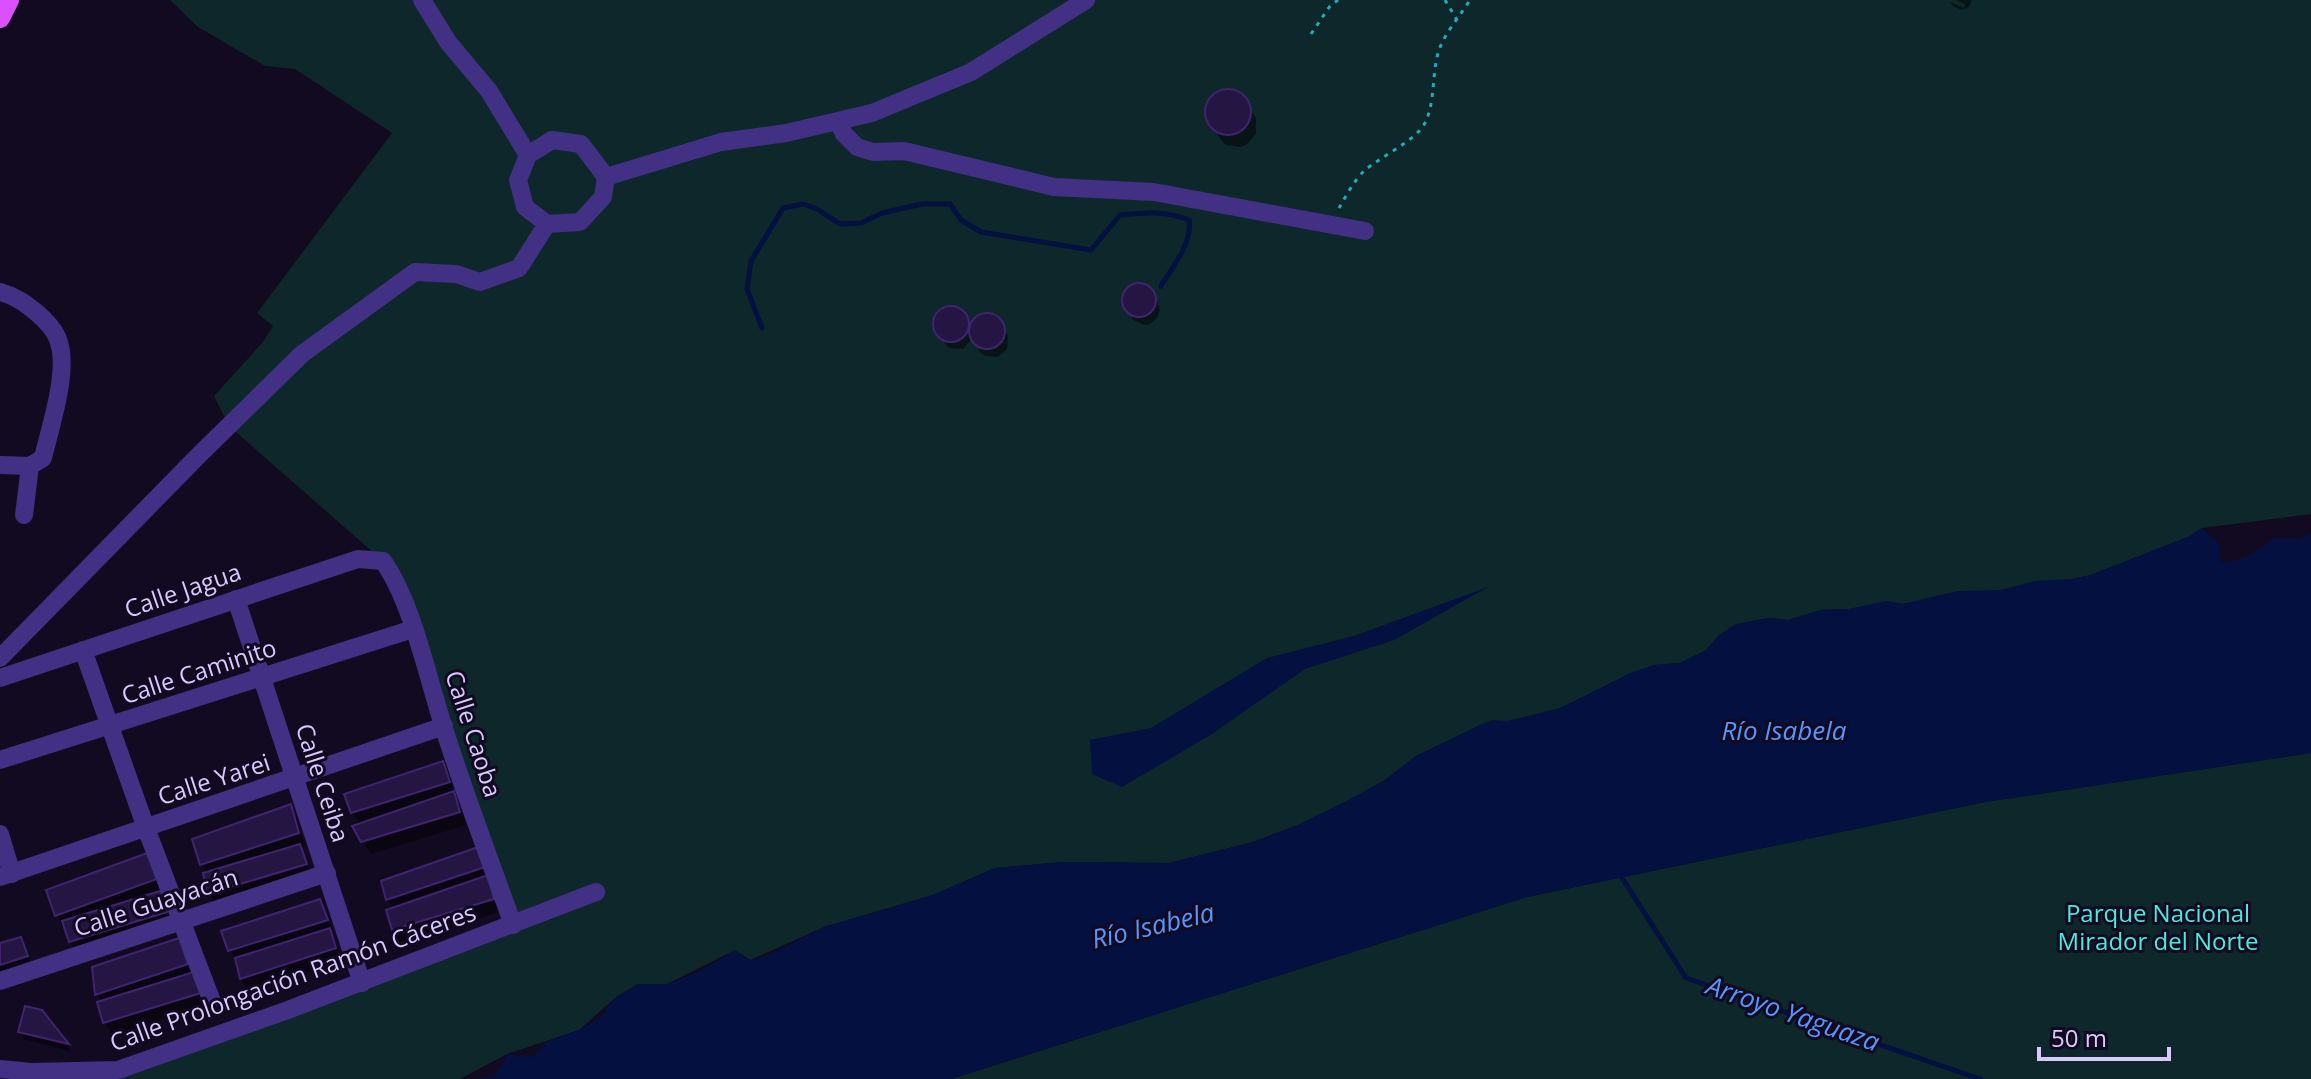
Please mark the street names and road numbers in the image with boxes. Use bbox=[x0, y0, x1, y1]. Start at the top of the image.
street label: Calle Jagua bbox=[120, 554, 245, 625]
street label: Calle Caminito bbox=[117, 630, 280, 711]
street label: Calle Caoba bbox=[438, 666, 510, 801]
street label: Calle Ceiba bbox=[289, 719, 358, 846]
street label: Calle Yarei bbox=[153, 745, 274, 812]
street label: Calle Guayacán bbox=[69, 860, 242, 944]
street label: Calle Prolongación Ramón Cáceres bbox=[105, 895, 480, 1058]

